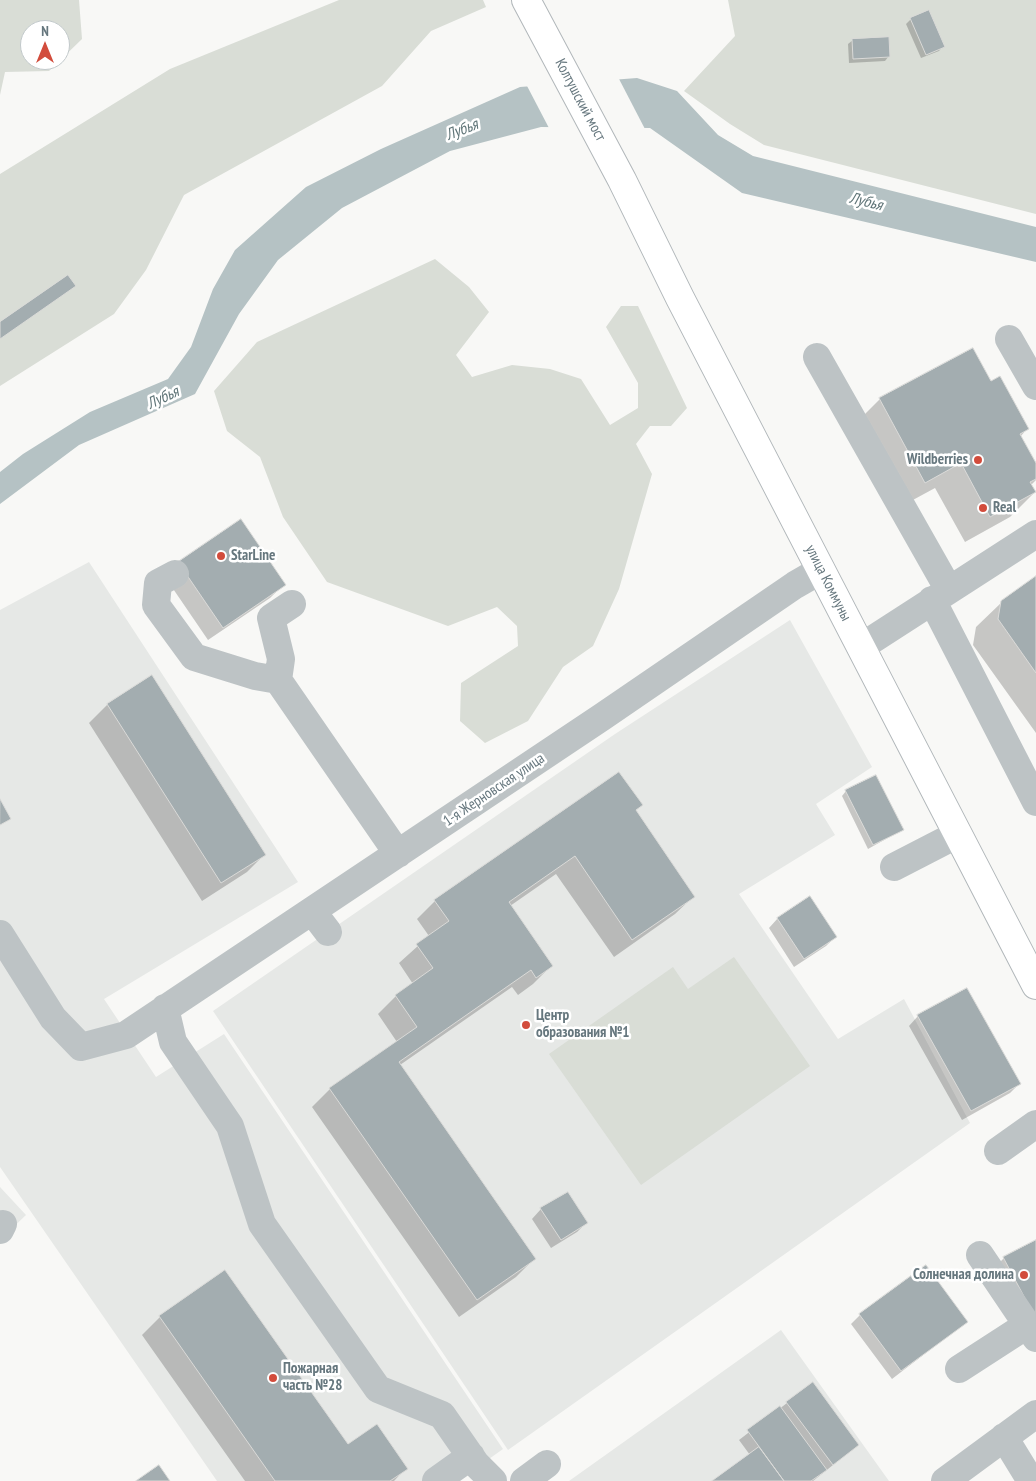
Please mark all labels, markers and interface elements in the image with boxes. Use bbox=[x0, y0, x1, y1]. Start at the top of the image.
north arrow bbox=[20, 20, 70, 70]
text: N bbox=[41, 22, 49, 40]
street label: Колтушский мост bbox=[551, 56, 609, 144]
water label: Лубья bbox=[443, 115, 481, 145]
water label: Лубья bbox=[848, 189, 884, 215]
water label: Лубья bbox=[144, 382, 182, 414]
place label: Wildberries bbox=[907, 451, 968, 469]
marker: Wildberries bbox=[972, 454, 984, 466]
place label: Real bbox=[993, 499, 1016, 517]
marker: Real bbox=[977, 502, 989, 514]
street label: улица Коммуны bbox=[801, 542, 855, 624]
place label: StarLine bbox=[231, 547, 275, 565]
marker: StarLine bbox=[215, 550, 227, 562]
street label: 1-я Жерновская улица bbox=[440, 750, 548, 830]
place label: Центр образования №1 bbox=[536, 1007, 630, 1042]
marker: Центр образования №1 bbox=[520, 1019, 532, 1031]
place label: Солнечная долина bbox=[913, 1266, 1014, 1284]
marker: Солнечная долина bbox=[1018, 1269, 1030, 1281]
place label: Пожарная часть №28 bbox=[283, 1360, 342, 1395]
marker: Пожарная часть №28 bbox=[267, 1372, 279, 1384]

